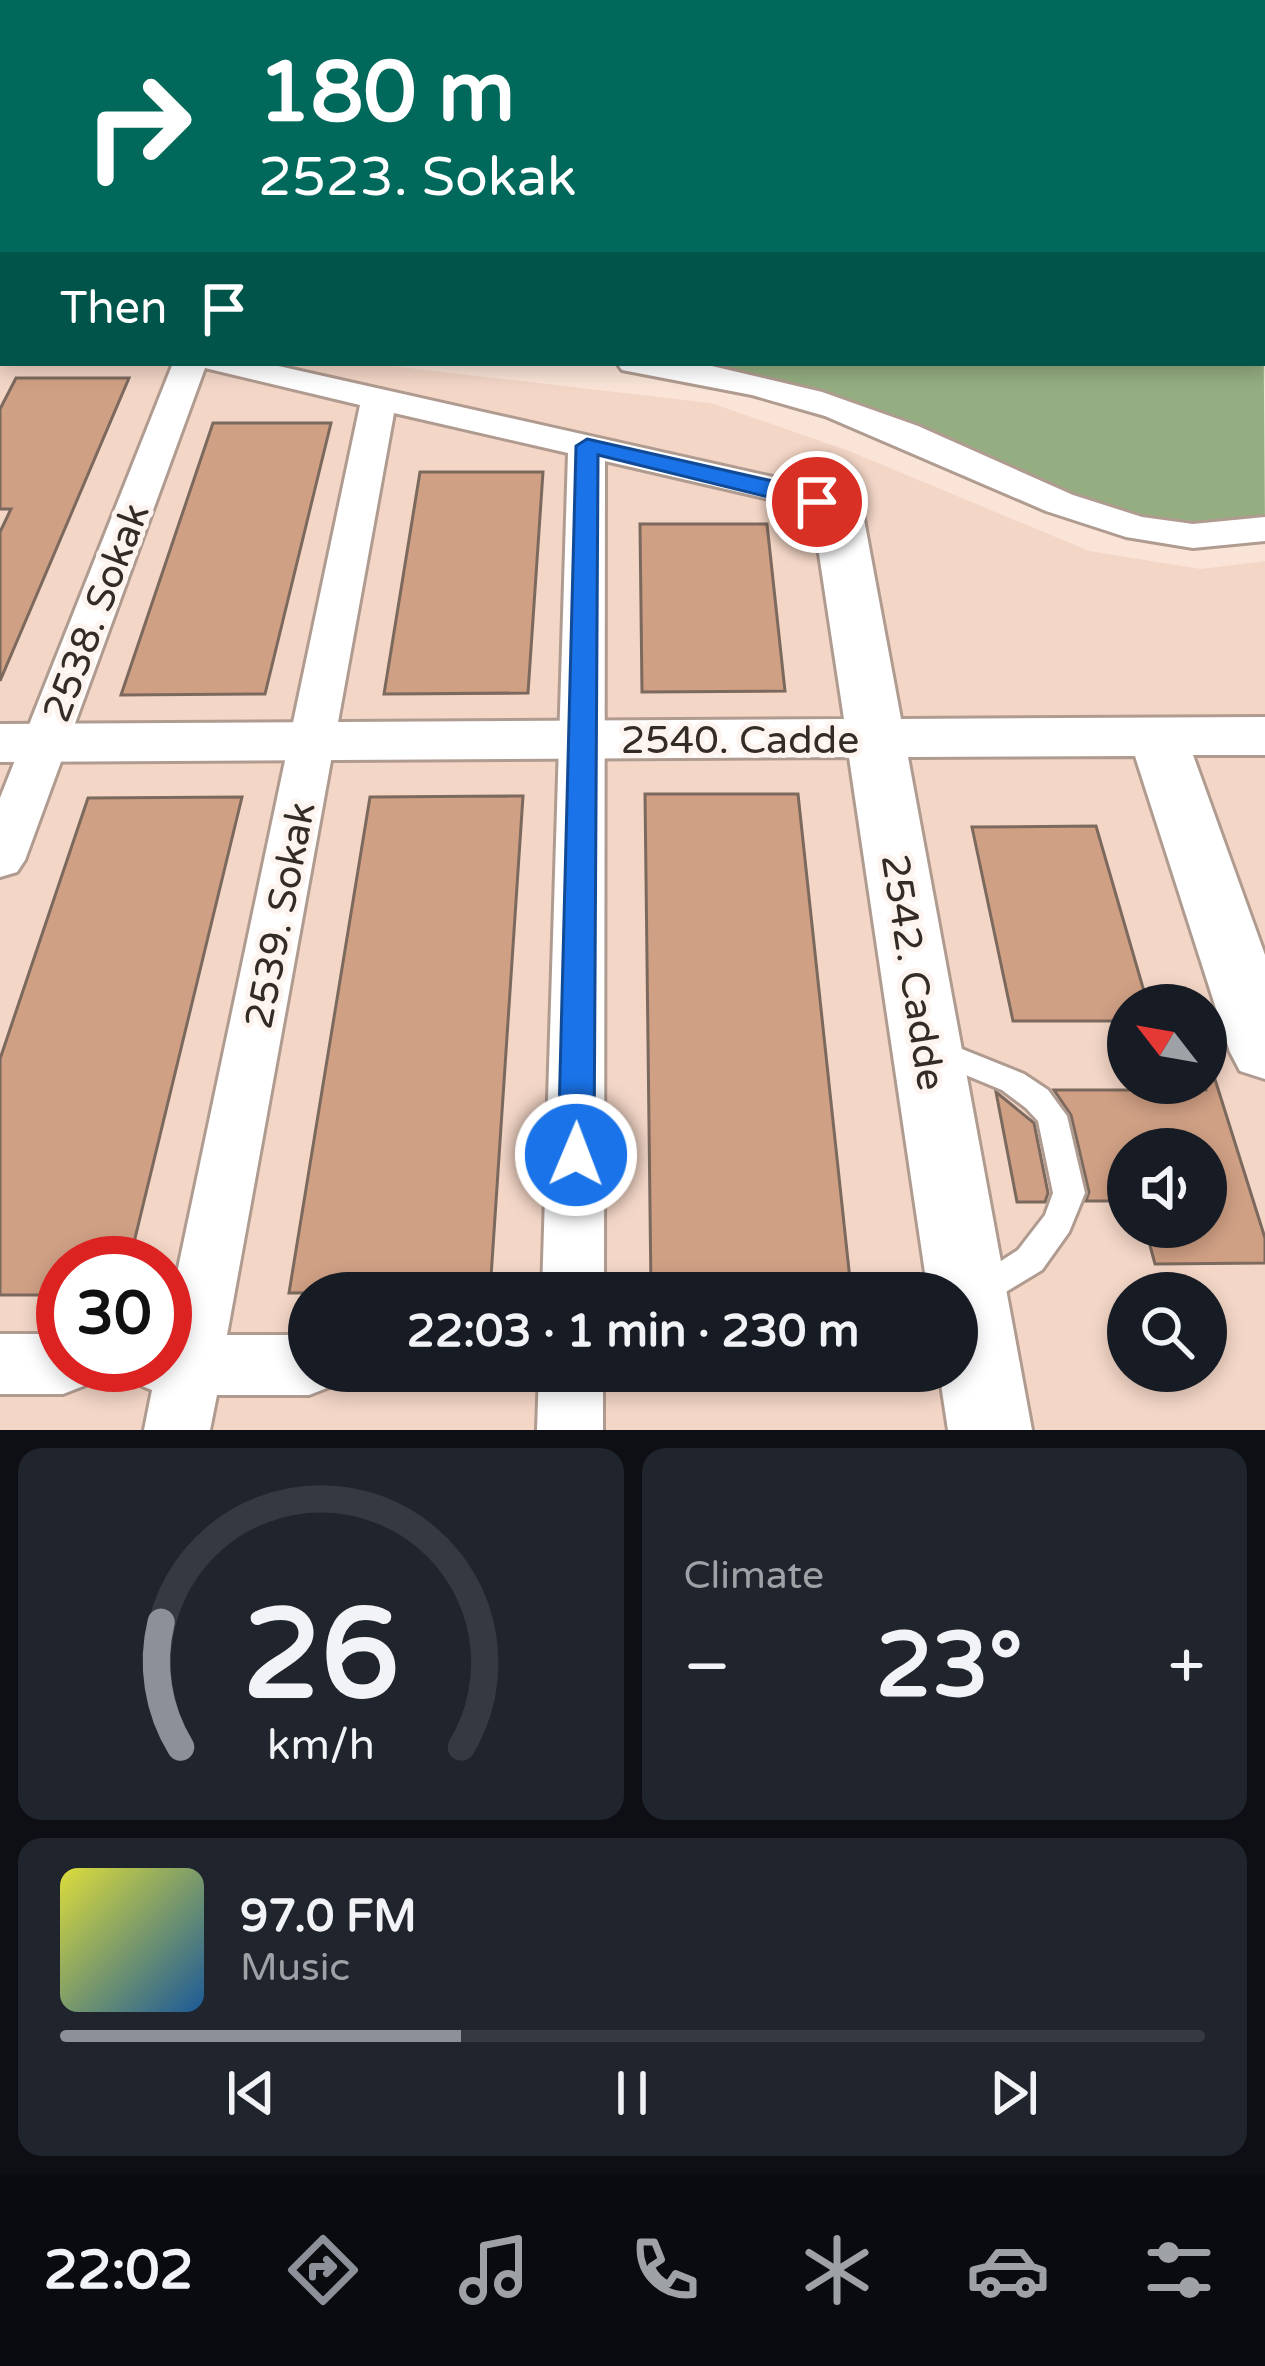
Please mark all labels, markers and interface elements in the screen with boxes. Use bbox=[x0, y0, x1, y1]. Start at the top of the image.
text: 180 m bbox=[258, 43, 515, 144]
icon: right bbox=[60, 48, 216, 204]
text: 2523. Sokak bbox=[258, 145, 577, 210]
icon: arrive bbox=[191, 276, 257, 342]
text: Then bbox=[60, 282, 167, 336]
pin bbox=[766, 451, 868, 553]
icon: arrive bbox=[784, 469, 850, 535]
street label: 2538. Sokak bbox=[33, 497, 160, 728]
street label: 2540. Cadde bbox=[621, 717, 859, 764]
street label: 2539. Sokak bbox=[235, 798, 325, 1033]
street label: 2542. Cadde bbox=[871, 851, 954, 1094]
north arrow bbox=[1107, 984, 1227, 1104]
map controls bbox=[1107, 984, 1227, 1392]
position arrow bbox=[513, 1092, 639, 1218]
button: sound bbox=[1107, 1128, 1227, 1248]
speed limit sign: 30 bbox=[36, 1236, 192, 1392]
button: search bbox=[1107, 1272, 1227, 1392]
text: 22:03 · 1 min · 230 m bbox=[407, 1305, 859, 1359]
text: Climate bbox=[684, 1552, 824, 1599]
text: 26 bbox=[242, 1581, 399, 1732]
text: 23° bbox=[876, 1612, 1023, 1721]
text: − bbox=[684, 1627, 731, 1707]
text: + bbox=[1168, 1627, 1205, 1707]
text: km/h bbox=[267, 1720, 375, 1771]
text: 97.0 FM bbox=[240, 1890, 417, 1944]
text: Music bbox=[240, 1944, 350, 1991]
icon: previous bbox=[218, 2060, 284, 2126]
icon: pause bbox=[599, 2060, 665, 2126]
icon: next bbox=[981, 2060, 1047, 2126]
icon: directions bbox=[281, 2228, 365, 2312]
icon: music bbox=[452, 2228, 536, 2312]
icon: phone bbox=[623, 2228, 707, 2312]
icon: climate bbox=[795, 2228, 879, 2312]
icon: car bbox=[966, 2228, 1050, 2312]
icon: filters bbox=[1137, 2228, 1221, 2312]
text: 22:02 bbox=[44, 2238, 193, 2303]

